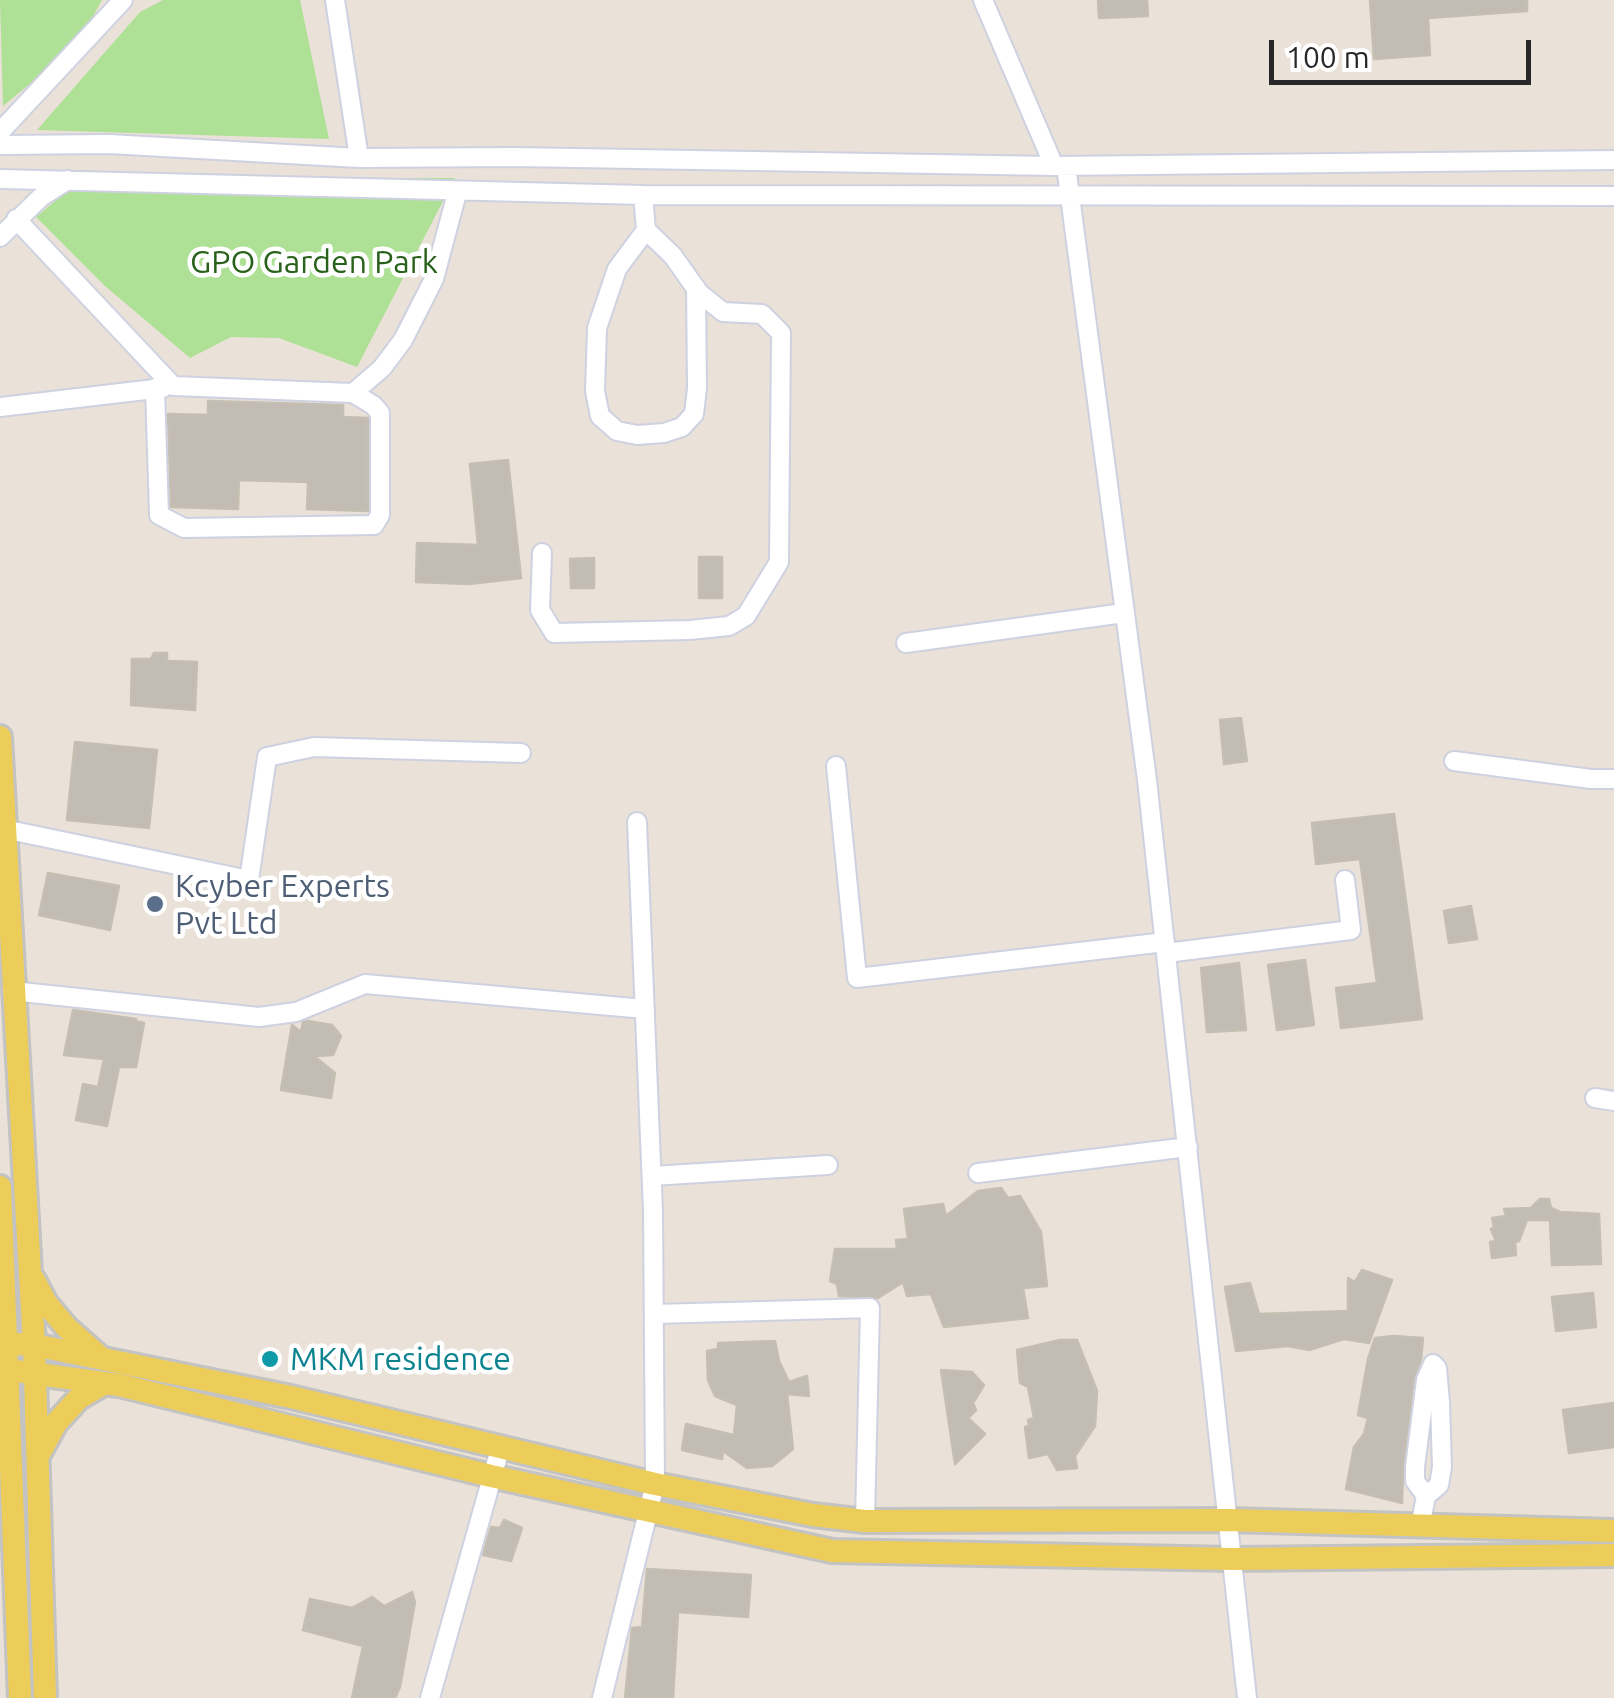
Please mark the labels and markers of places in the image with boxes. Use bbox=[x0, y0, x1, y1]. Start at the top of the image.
place label: Kcyber Experts Pvt Ltd bbox=[175, 867, 390, 942]
marker: Kcyber Experts Pvt Ltd bbox=[144, 893, 166, 915]
place label: MKM residence bbox=[290, 1340, 511, 1378]
marker: MKM residence bbox=[259, 1348, 281, 1370]

